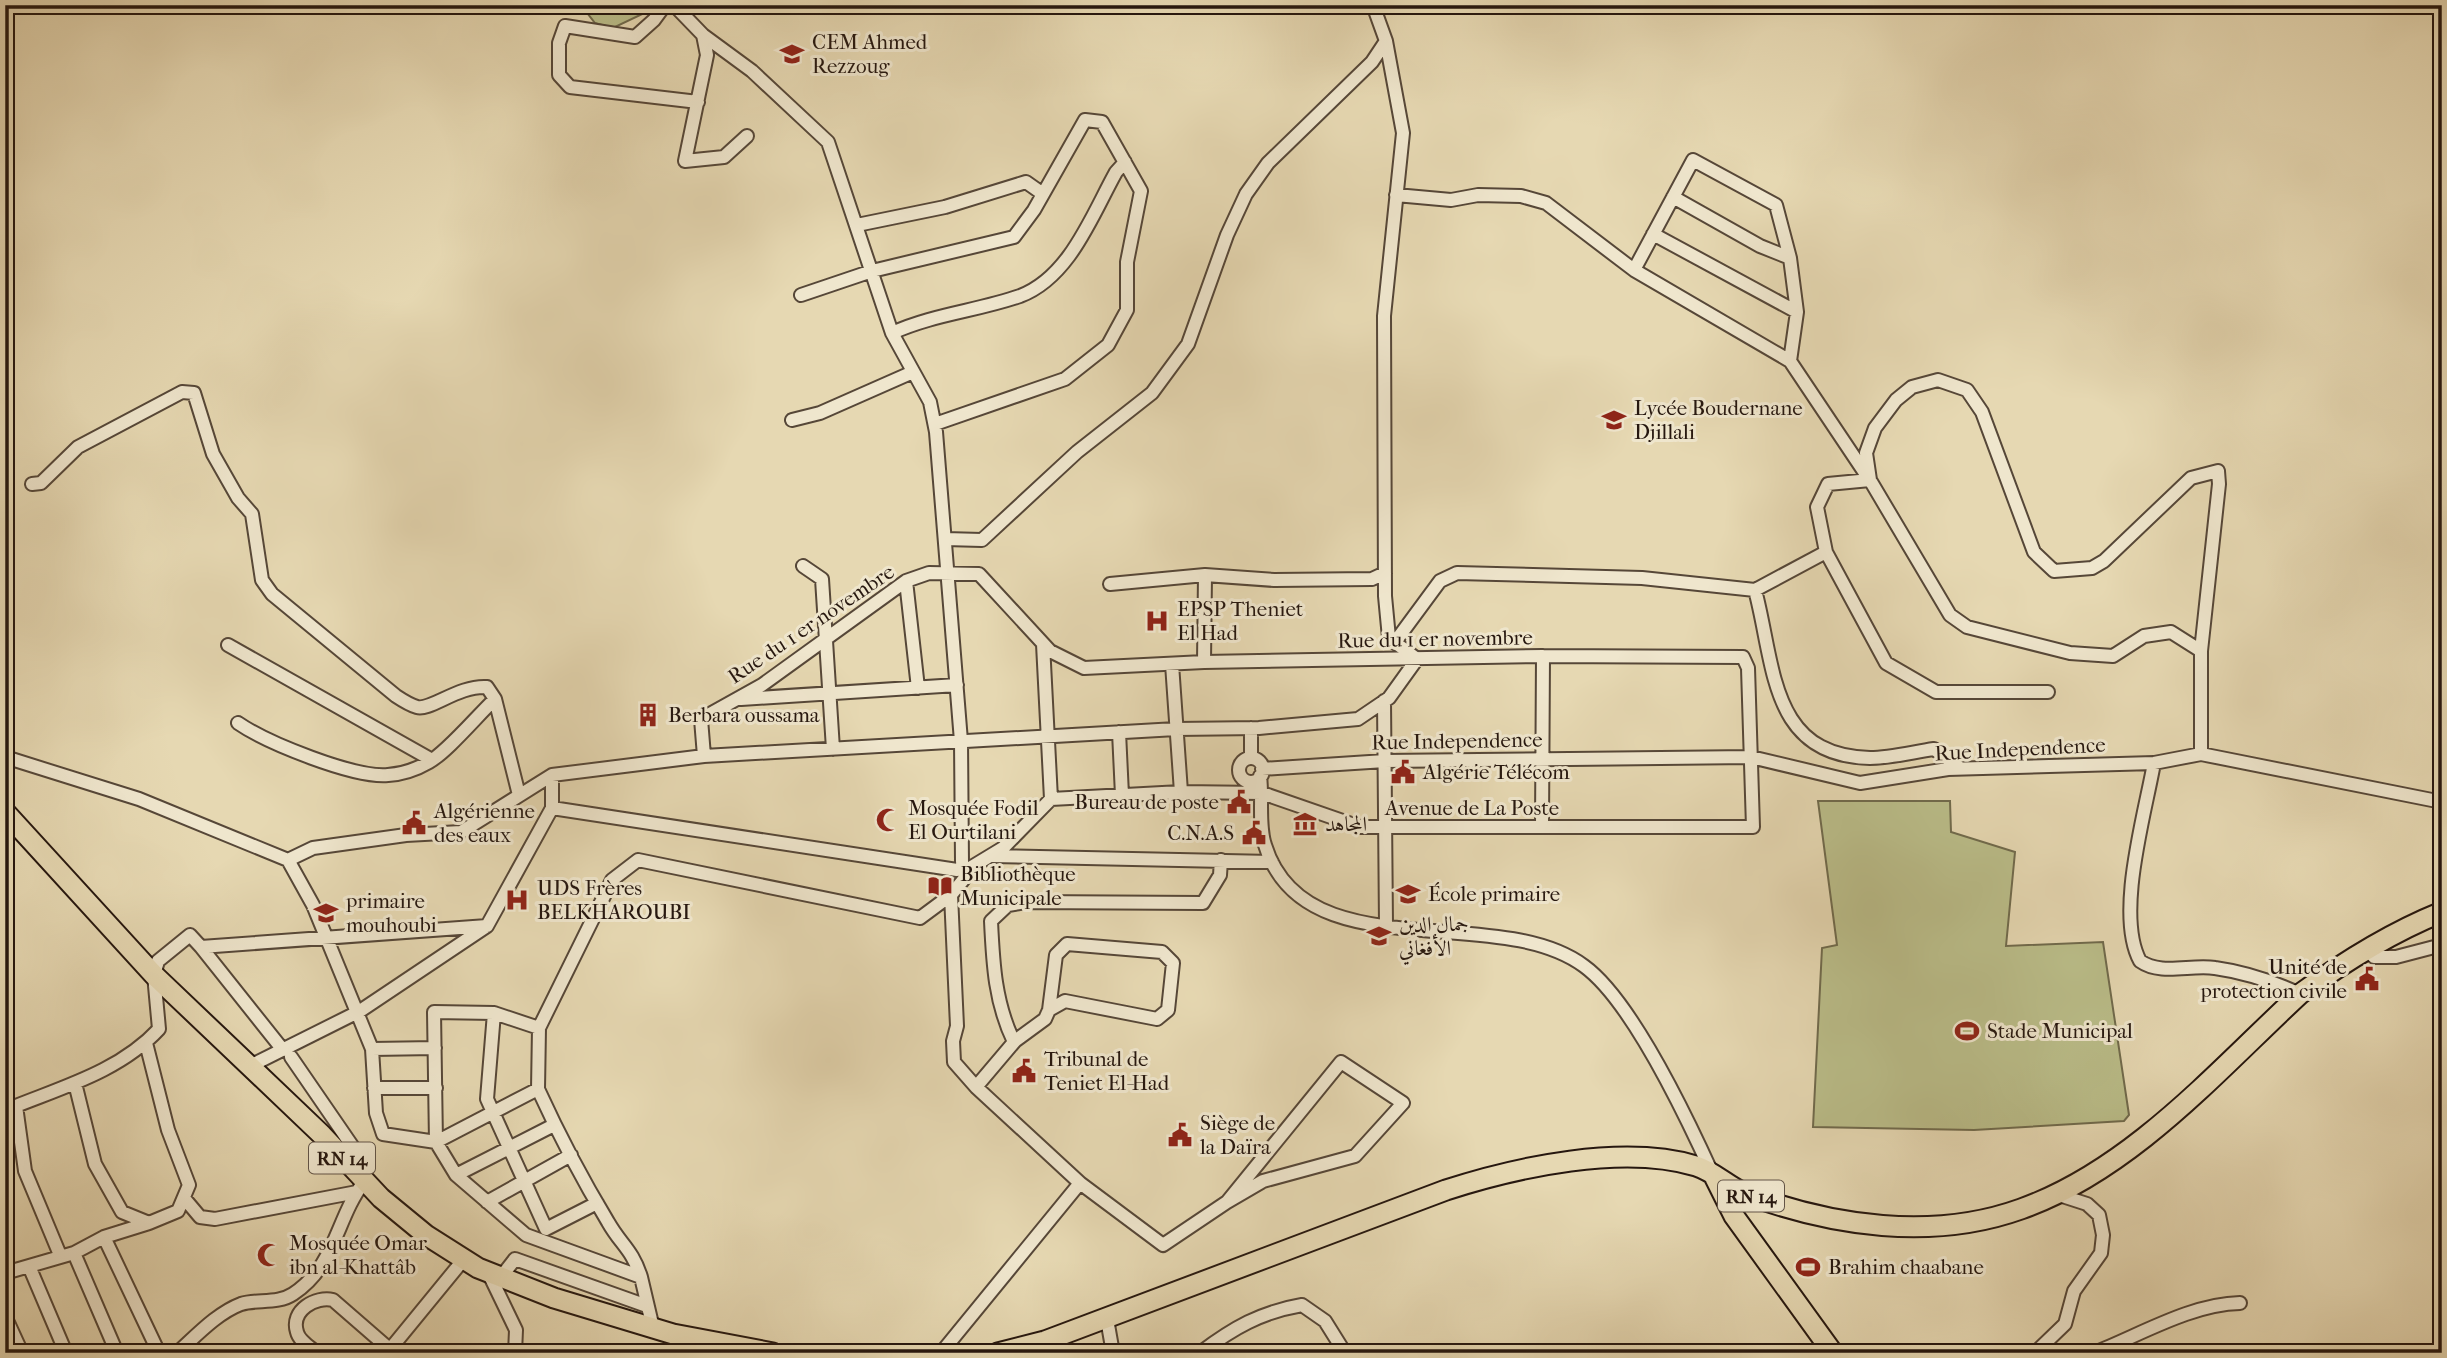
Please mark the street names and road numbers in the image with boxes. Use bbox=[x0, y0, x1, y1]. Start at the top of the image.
street label: Rue du 1 er novembre bbox=[723, 559, 899, 689]
street label: Rue du 1 er novembre bbox=[1337, 625, 1533, 653]
street label: Rue Independence bbox=[1371, 728, 1543, 754]
street label: Rue Independence bbox=[1934, 733, 2106, 765]
street label: Avenue de La Poste bbox=[1384, 796, 1559, 820]
road number: RN 14 bbox=[309, 1142, 375, 1174]
road number: RN 14 bbox=[1718, 1180, 1784, 1212]

